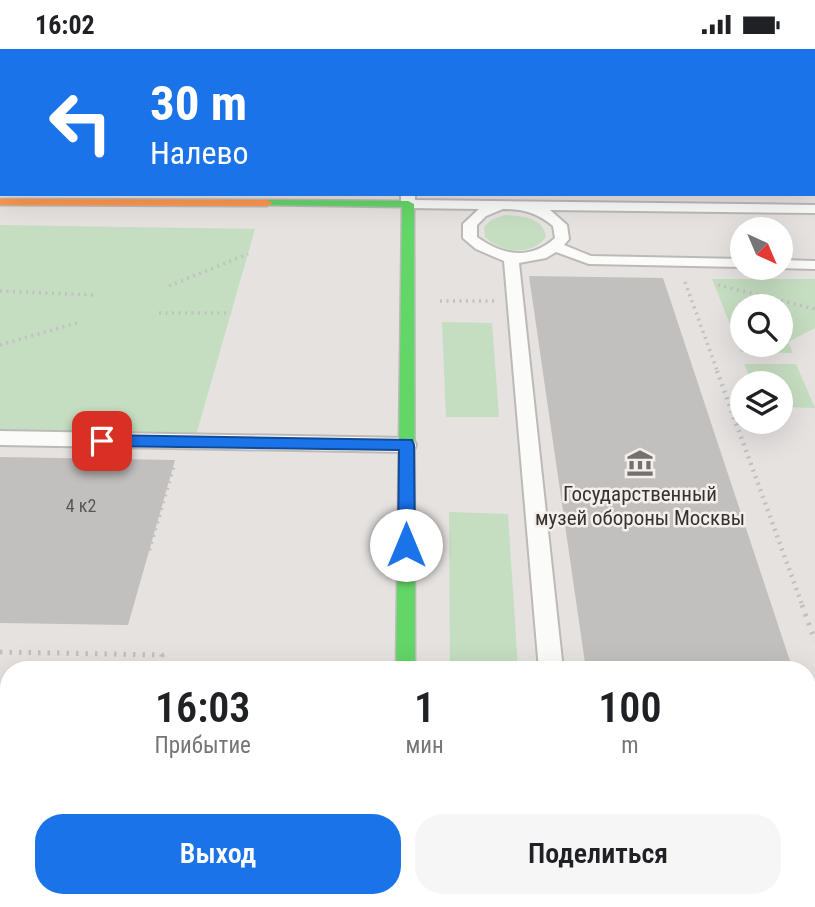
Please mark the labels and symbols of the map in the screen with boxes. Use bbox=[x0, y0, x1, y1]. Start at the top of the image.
north arrow bbox=[730, 217, 793, 280]
pin bbox=[72, 411, 132, 471]
museum icon: Государственный музей обороны Москвы bbox=[625, 448, 655, 478]
place label: Государственный музей обороны Москвы bbox=[535, 482, 745, 530]
house number: 4 к2 bbox=[66, 495, 96, 516]
position arrow bbox=[369, 508, 443, 582]

